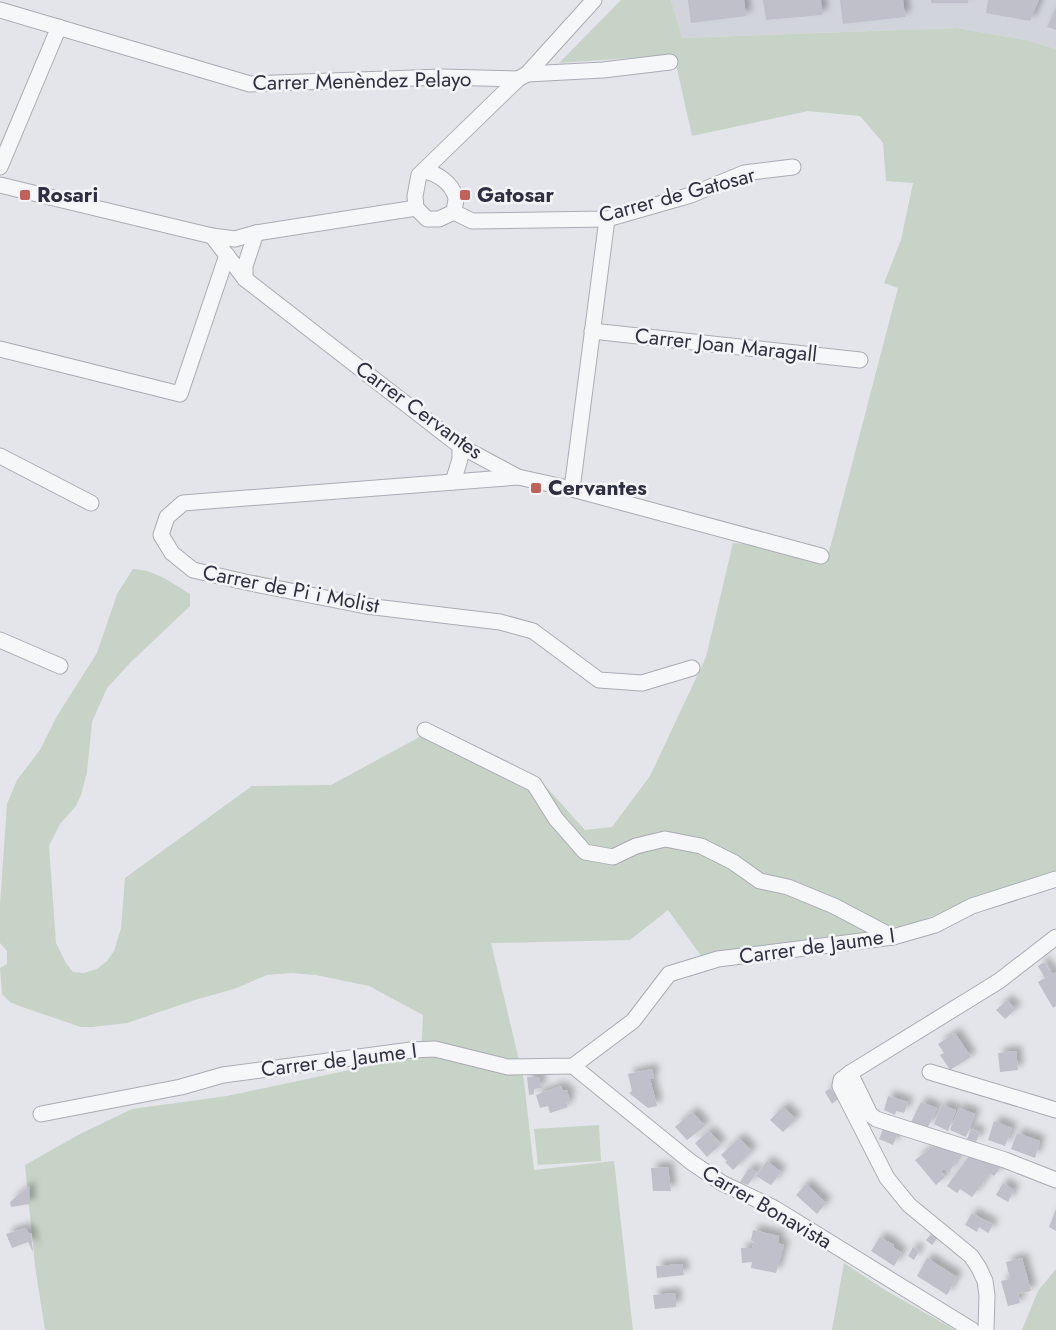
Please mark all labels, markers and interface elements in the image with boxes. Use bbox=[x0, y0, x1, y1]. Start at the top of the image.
street label: Carrer Menèndez Pelayo bbox=[252, 64, 472, 98]
street label: Carrer de Gatosar bbox=[596, 160, 759, 230]
place label: Rosari bbox=[37, 180, 98, 210]
place label: Gatosar bbox=[477, 180, 554, 210]
marker: Rosari bbox=[18, 188, 32, 202]
marker: Gatosar bbox=[458, 188, 472, 202]
street label: Carrer Joan Maragall bbox=[633, 321, 819, 369]
street label: Carrer Cervantes bbox=[349, 354, 489, 466]
place label: Cervantes bbox=[548, 473, 647, 503]
marker: Cervantes bbox=[529, 481, 543, 495]
street label: Carrer de Pi i Molist bbox=[200, 557, 382, 621]
street label: Carrer de Jaume I bbox=[737, 920, 897, 972]
street label: Carrer de Jaume I bbox=[259, 1036, 419, 1084]
street label: Carrer Bonavista bbox=[697, 1158, 837, 1256]

